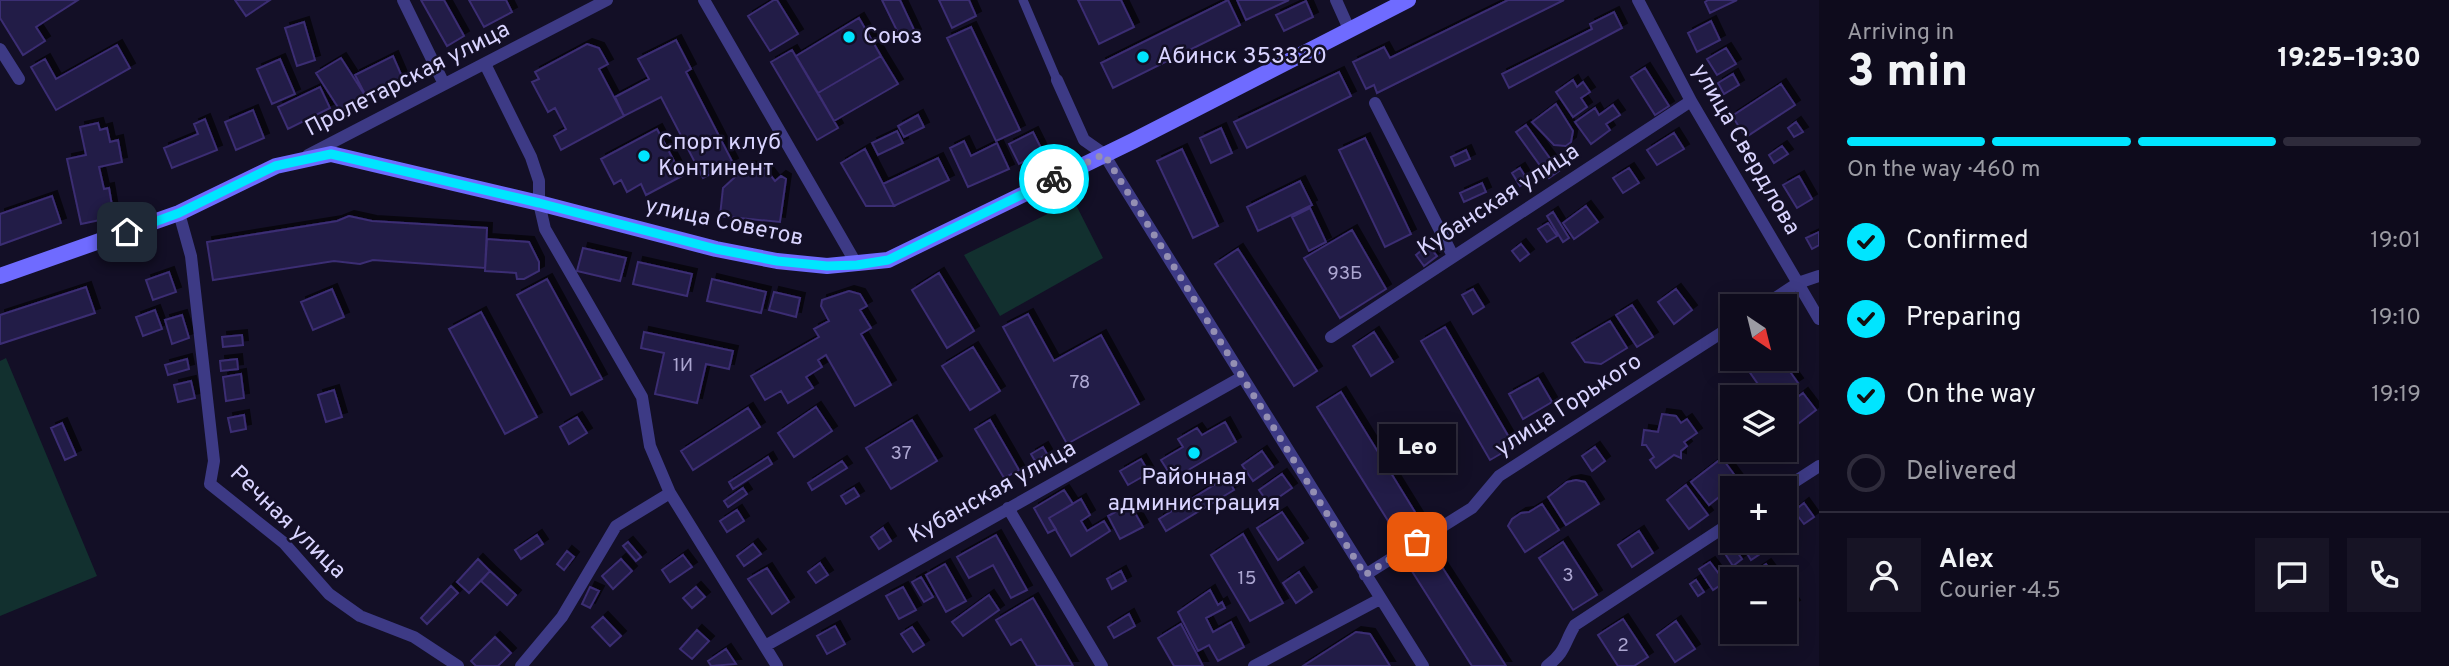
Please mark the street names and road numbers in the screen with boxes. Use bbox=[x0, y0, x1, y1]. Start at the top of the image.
street label: Пролетарская улица bbox=[301, 16, 515, 144]
street label: улица Свердлова bbox=[1684, 59, 1806, 241]
street label: Кубанская улица bbox=[1413, 138, 1585, 264]
street label: улица Советов bbox=[642, 192, 806, 254]
street label: улица Горького bbox=[1490, 348, 1648, 464]
street label: Кубанская улица bbox=[904, 435, 1082, 551]
street label: Речная улица bbox=[223, 460, 351, 586]

